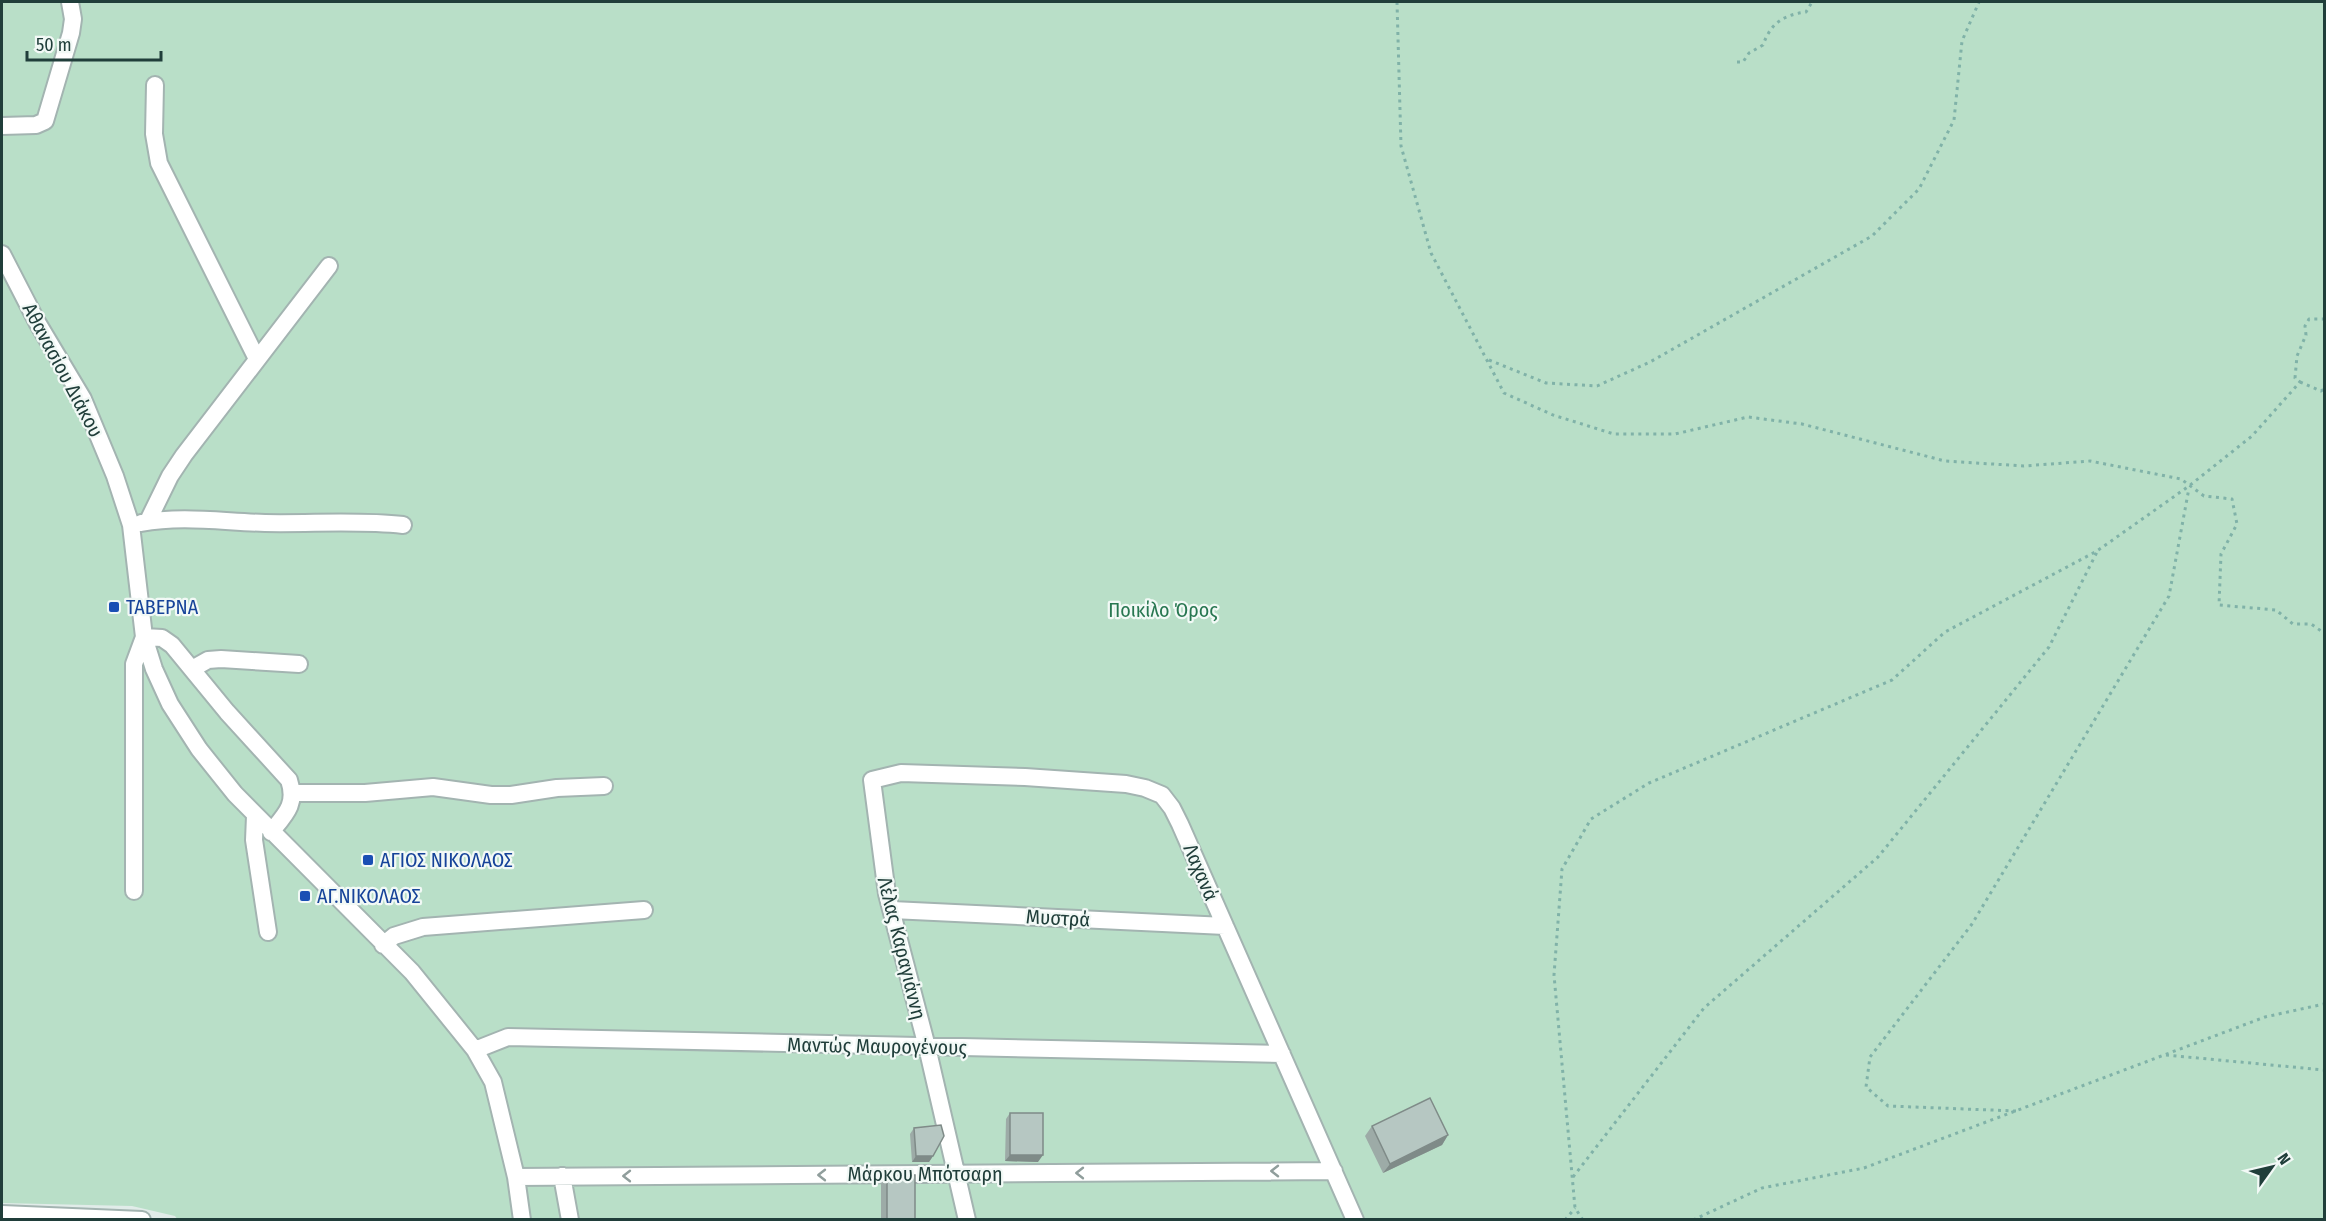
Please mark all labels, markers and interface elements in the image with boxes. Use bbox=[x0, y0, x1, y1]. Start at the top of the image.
scale bar bbox=[27, 24, 160, 62]
text: 50 m bbox=[36, 34, 72, 56]
street label: Αθανασίου Διάκου bbox=[18, 299, 108, 441]
place label: ΤΑΒΕΡΝΑ bbox=[126, 595, 199, 619]
park label: Ποικίλο Όρος bbox=[1108, 598, 1218, 622]
marker: ΤΑΒΕΡΝΑ bbox=[107, 600, 121, 614]
street label: Λαχανά bbox=[1178, 840, 1224, 904]
place label: ΑΓΙΟΣ ΝΙΚΟΛΑΟΣ bbox=[380, 848, 513, 872]
marker: ΑΓΙΟΣ ΝΙΚΟΛΑΟΣ bbox=[361, 853, 375, 867]
street label: Λέλας Καραγιάννη bbox=[873, 874, 931, 1022]
place label: ΑΓ.ΝΙΚΟΛΑΟΣ bbox=[317, 884, 421, 908]
marker: ΑΓ.ΝΙΚΟΛΑΟΣ bbox=[298, 889, 312, 903]
street label: Μυστρά bbox=[1025, 904, 1091, 932]
street label: Μαντώς Μαυρογένους bbox=[787, 1032, 968, 1060]
north arrow bbox=[2242, 1137, 2302, 1197]
text: N bbox=[2273, 1150, 2295, 1168]
street label: Μάρκου Μπότσαρη bbox=[848, 1162, 1003, 1186]
one-way arrow bbox=[1271, 1165, 1280, 1177]
one-way arrow bbox=[1076, 1166, 1085, 1179]
one-way arrow bbox=[818, 1168, 827, 1181]
one-way arrow bbox=[623, 1170, 632, 1182]

